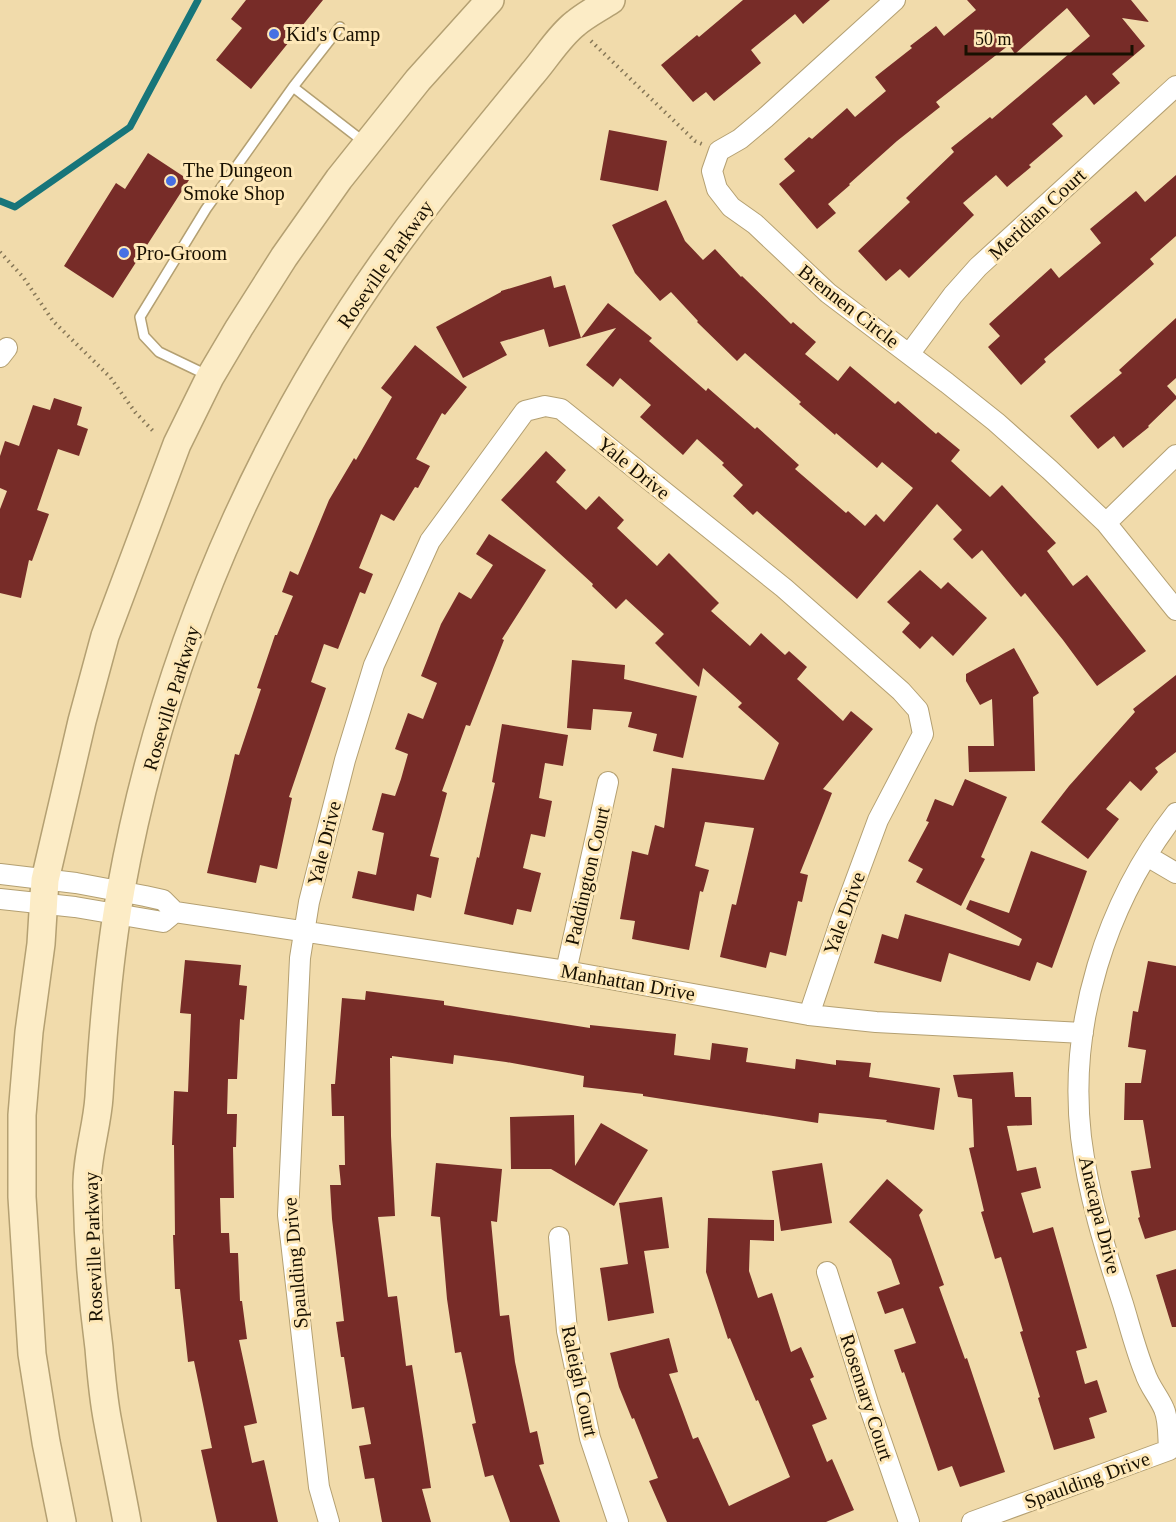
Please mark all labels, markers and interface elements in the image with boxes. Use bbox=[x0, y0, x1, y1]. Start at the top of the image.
scale bar bbox=[966, 18, 1132, 56]
place label: Kid's Camp bbox=[286, 23, 380, 46]
marker: Kid's Camp bbox=[267, 27, 281, 41]
text: 50 m bbox=[975, 29, 1012, 49]
place label: The Dungeon Smoke Shop bbox=[183, 159, 292, 205]
street label: Meridian Court bbox=[984, 163, 1090, 264]
marker: The Dungeon Smoke Shop bbox=[164, 174, 178, 188]
street label: Roseville Parkway bbox=[333, 196, 438, 333]
place label: Pro-Groom bbox=[136, 242, 228, 264]
marker: Pro-Groom bbox=[117, 246, 131, 260]
street label: Brennen Circle bbox=[794, 260, 904, 352]
street label: Yale Drive bbox=[594, 432, 675, 504]
street label: Roseville Parkway bbox=[138, 623, 204, 773]
street label: Yale Drive bbox=[303, 798, 345, 888]
street label: Paddington Court bbox=[560, 804, 615, 948]
street label: Yale Drive bbox=[819, 869, 869, 957]
street label: Manhattan Drive bbox=[559, 959, 697, 1005]
street label: Anacapa Drive bbox=[1074, 1154, 1125, 1276]
street label: Roseville Parkway bbox=[79, 1171, 108, 1323]
street label: Spaulding Drive bbox=[278, 1196, 313, 1330]
street label: Raleigh Court bbox=[557, 1324, 603, 1439]
street label: Rosemary Court bbox=[835, 1331, 898, 1464]
street label: Spaulding Drive bbox=[1021, 1447, 1153, 1514]

